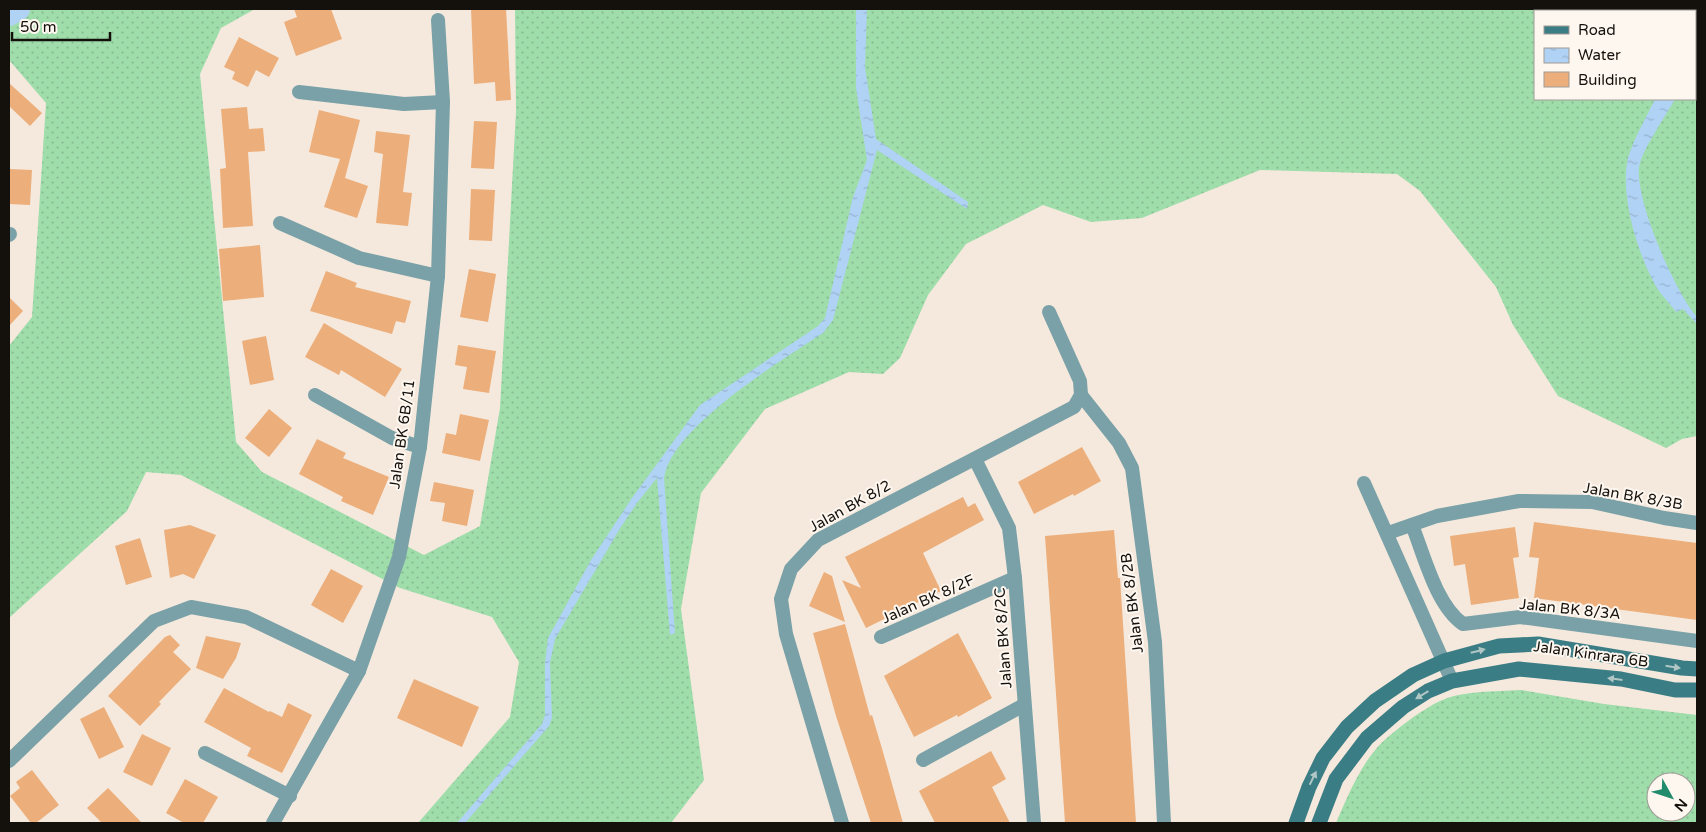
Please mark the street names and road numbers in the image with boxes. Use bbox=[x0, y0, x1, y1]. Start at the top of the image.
street label: Jalan BK 6B/11 bbox=[385, 378, 419, 490]
street label: Jalan BK 8/2 bbox=[806, 476, 894, 536]
street label: Jalan BK 8/3B bbox=[1582, 478, 1684, 514]
street label: Jalan BK 8/2B bbox=[1117, 552, 1147, 654]
street label: Jalan BK 8/2F bbox=[879, 571, 977, 627]
street label: Jalan BK 8/2C bbox=[991, 587, 1015, 689]
street label: Jalan BK 8/3A bbox=[1519, 595, 1621, 623]
street label: Jalan Kinrara 6B bbox=[1533, 637, 1649, 671]

